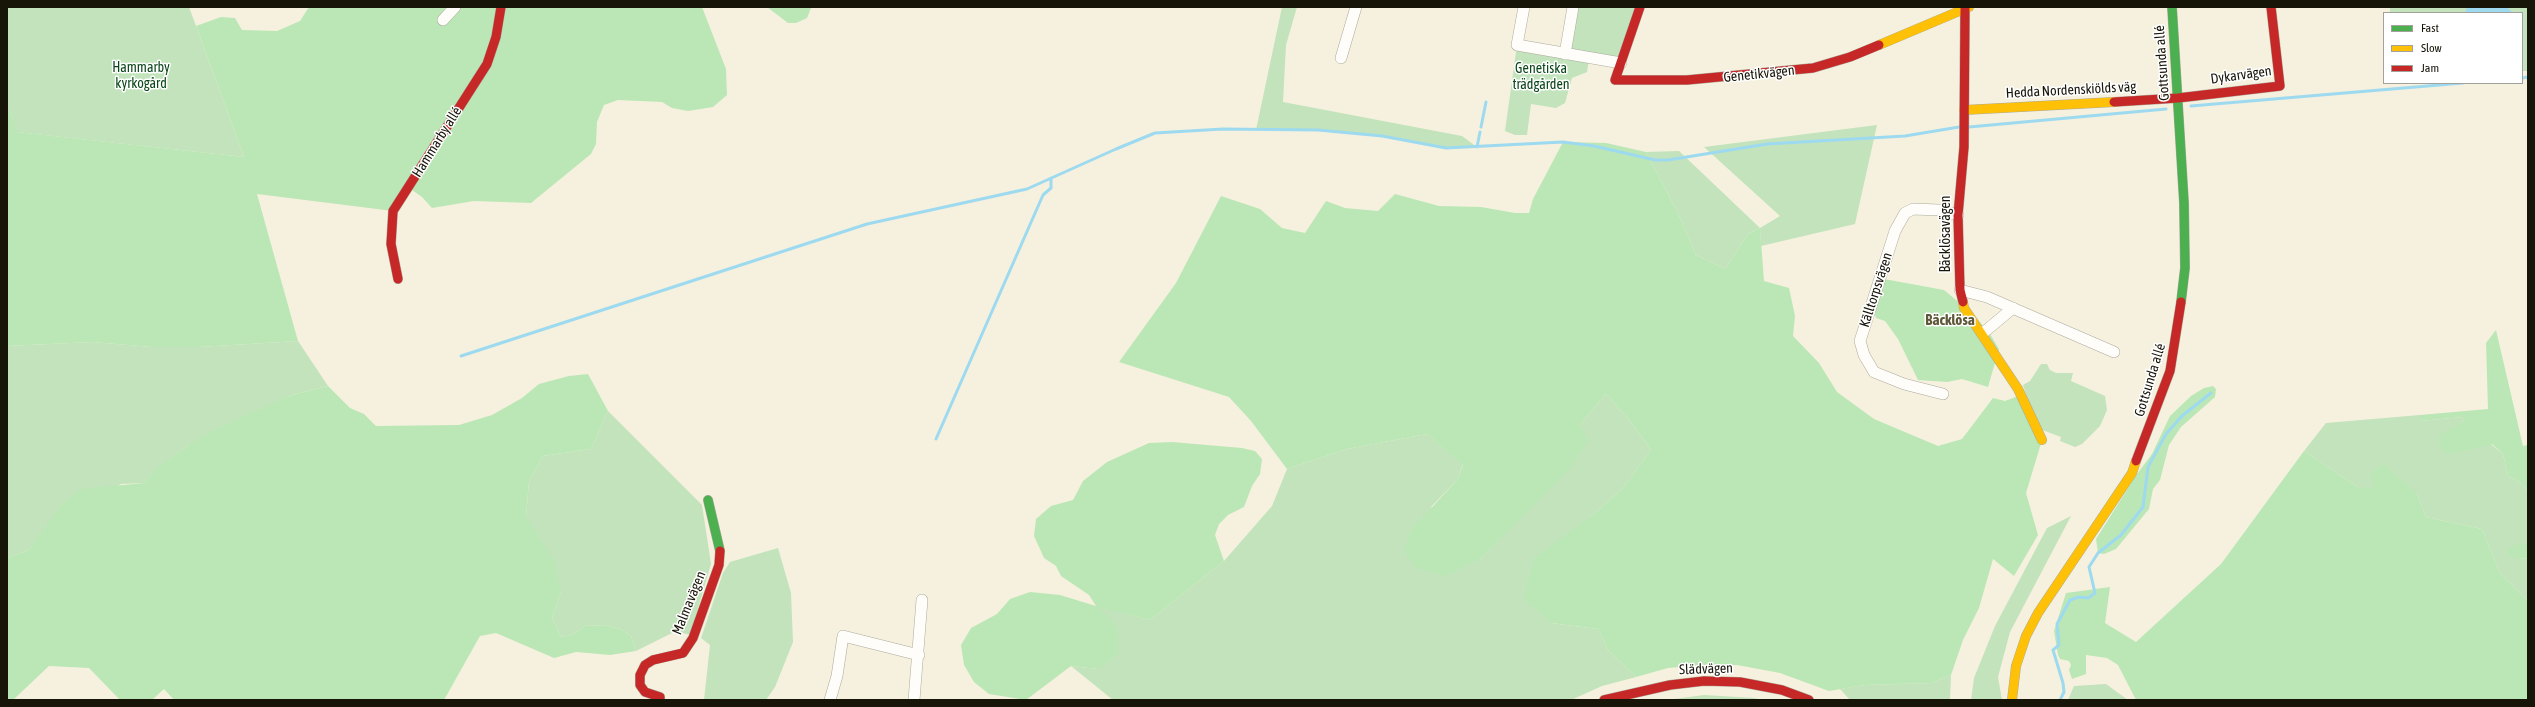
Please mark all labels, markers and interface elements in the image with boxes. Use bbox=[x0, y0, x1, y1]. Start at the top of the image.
legend bbox=[2383, 12, 2523, 84]
text: Fast bbox=[2421, 21, 2439, 35]
street label: Gottsunda allé bbox=[2151, 25, 2173, 101]
text: Slow bbox=[2421, 41, 2442, 55]
park label: Hammarby kyrkogård bbox=[112, 60, 170, 92]
park label: Genetiska trädgården bbox=[1512, 61, 1570, 94]
text: Jam bbox=[2421, 61, 2439, 75]
street label: Genetikvägen bbox=[1723, 62, 1795, 86]
street label: Dykarvägen bbox=[2209, 62, 2273, 88]
street label: Hedda Nordenskiölds väg bbox=[2005, 78, 2137, 102]
street label: Hammarby allé bbox=[409, 104, 465, 180]
street label: Bäcklösavägen bbox=[1938, 195, 1954, 273]
street label: Källtorpsvägen bbox=[1856, 250, 1896, 330]
district label: Bäcklösa bbox=[1925, 311, 1975, 329]
street label: Gottsunda allé bbox=[2131, 341, 2169, 419]
street label: Malmavägen bbox=[669, 569, 709, 637]
street label: Slädvägen bbox=[1679, 660, 1733, 678]

